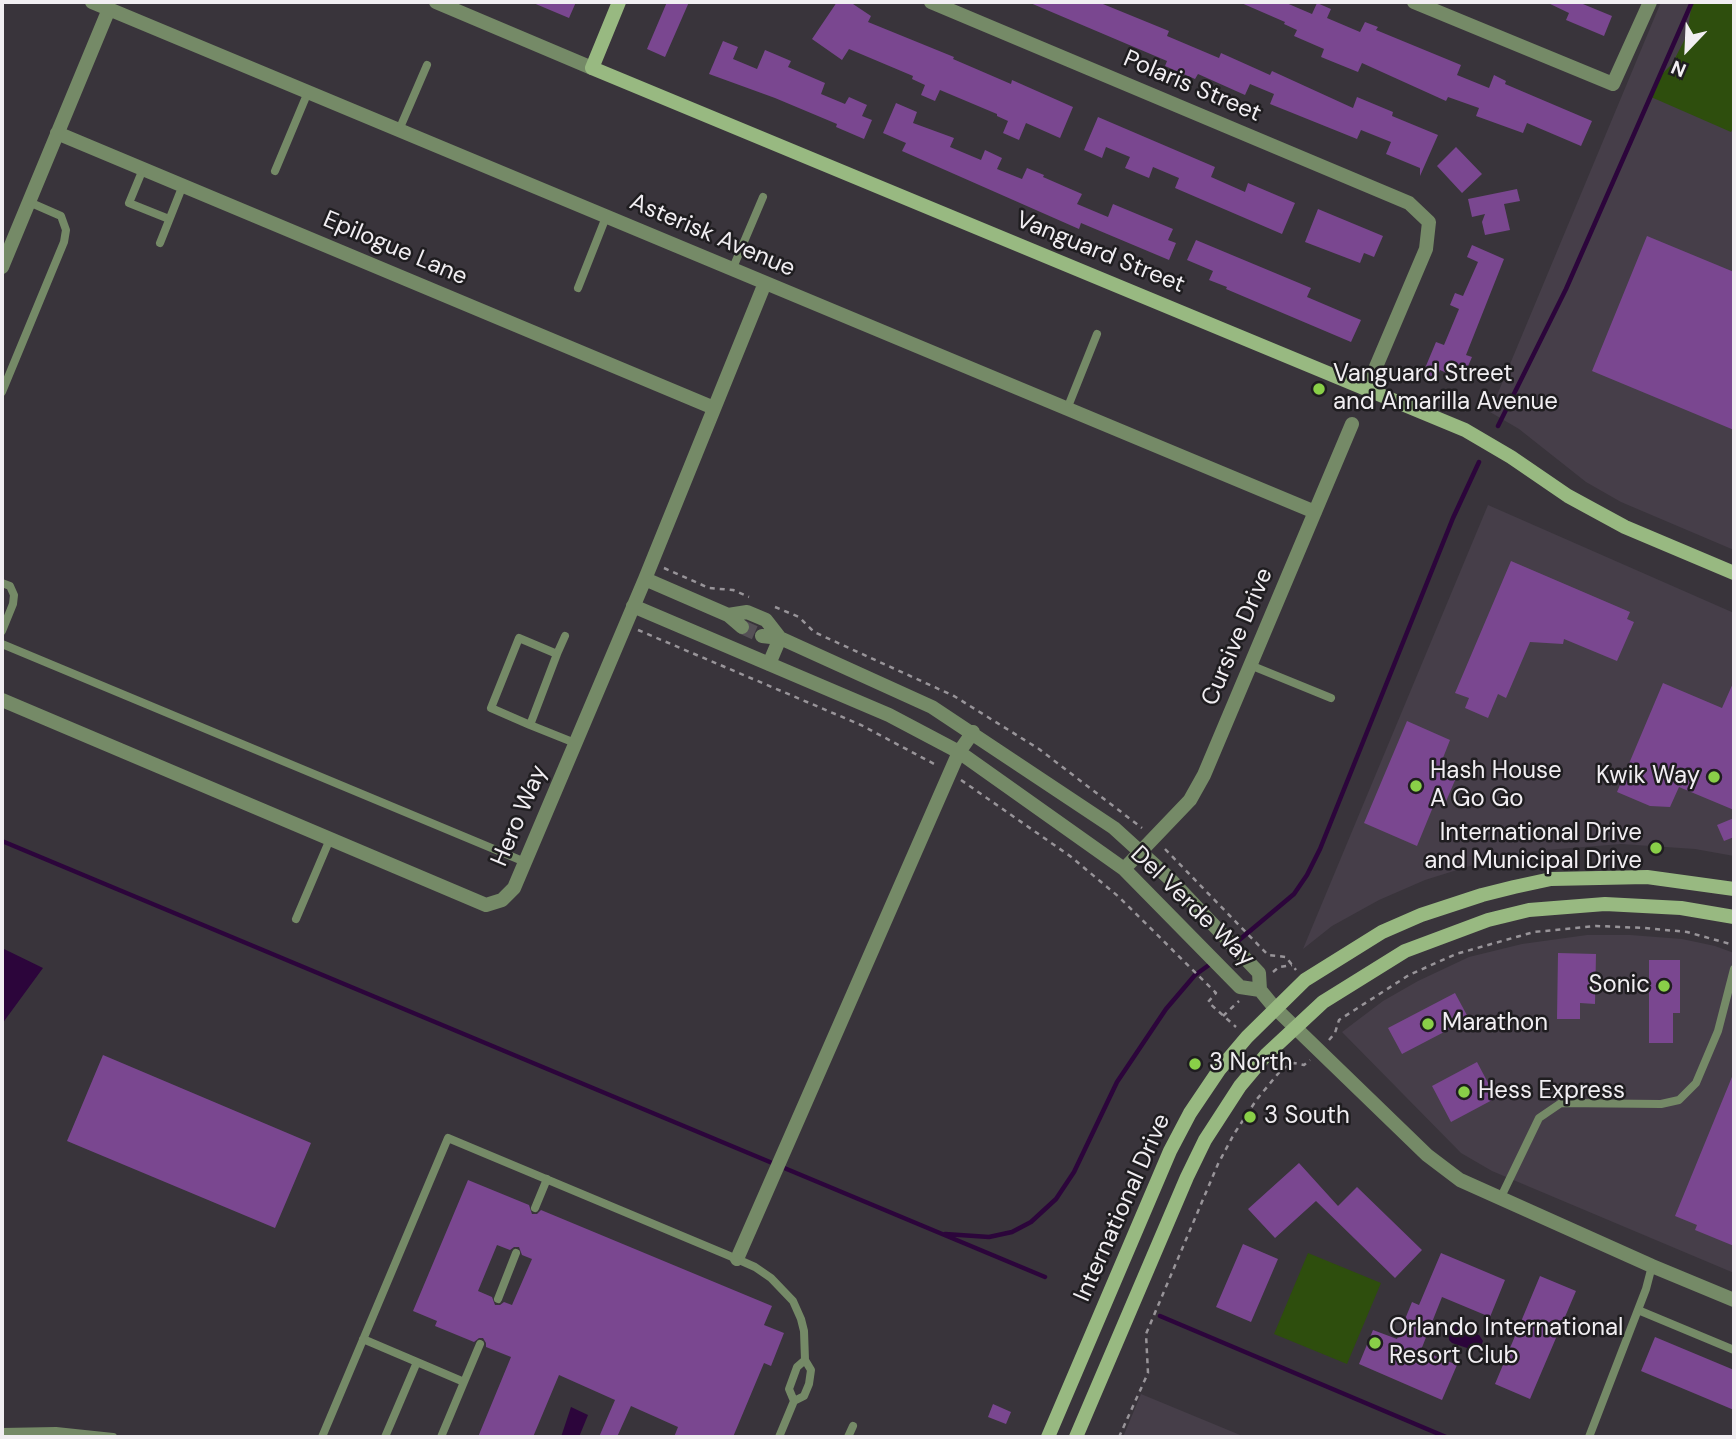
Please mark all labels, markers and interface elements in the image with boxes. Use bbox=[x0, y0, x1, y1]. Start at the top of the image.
north arrow bbox=[1652, 14, 1722, 84]
street label: Polaris Street bbox=[1119, 45, 1265, 129]
text: N bbox=[1667, 55, 1690, 83]
street label: Asterisk Avenue bbox=[625, 188, 799, 284]
street label: Epilogue Lane bbox=[319, 206, 471, 292]
street label: Vanguard Street bbox=[1011, 206, 1189, 300]
place label: Vanguard Street and Amarilla Avenue bbox=[1333, 361, 1558, 417]
marker: Vanguard Street and Amarilla Avenue bbox=[1311, 381, 1327, 397]
street label: Cursive Drive bbox=[1196, 564, 1280, 710]
place label: Hash House A Go Go bbox=[1430, 758, 1562, 814]
street label: Hero Way bbox=[486, 761, 554, 871]
place label: Kwik Way bbox=[1596, 763, 1700, 791]
marker: Kwik Way bbox=[1706, 769, 1722, 785]
marker: Hash House A Go Go bbox=[1408, 778, 1424, 794]
place label: International Drive and Municipal Drive bbox=[1424, 820, 1642, 876]
marker: International Drive and Municipal Drive bbox=[1648, 840, 1664, 856]
street label: Del Verde Way bbox=[1124, 841, 1260, 973]
place label: Sonic bbox=[1589, 972, 1650, 1000]
marker: Sonic bbox=[1656, 978, 1672, 994]
place label: Marathon bbox=[1442, 1010, 1548, 1038]
marker: Marathon bbox=[1420, 1016, 1436, 1032]
place label: 3 North bbox=[1209, 1050, 1292, 1078]
marker: 3 North bbox=[1187, 1056, 1203, 1072]
place label: Hess Express bbox=[1478, 1078, 1625, 1106]
marker: Hess Express bbox=[1456, 1084, 1472, 1100]
place label: 3 South bbox=[1264, 1103, 1350, 1131]
marker: 3 South bbox=[1242, 1109, 1258, 1125]
street label: International Drive bbox=[1069, 1110, 1177, 1306]
place label: Orlando International Resort Club bbox=[1389, 1315, 1623, 1371]
marker: Orlando International Resort Club bbox=[1367, 1335, 1383, 1351]

